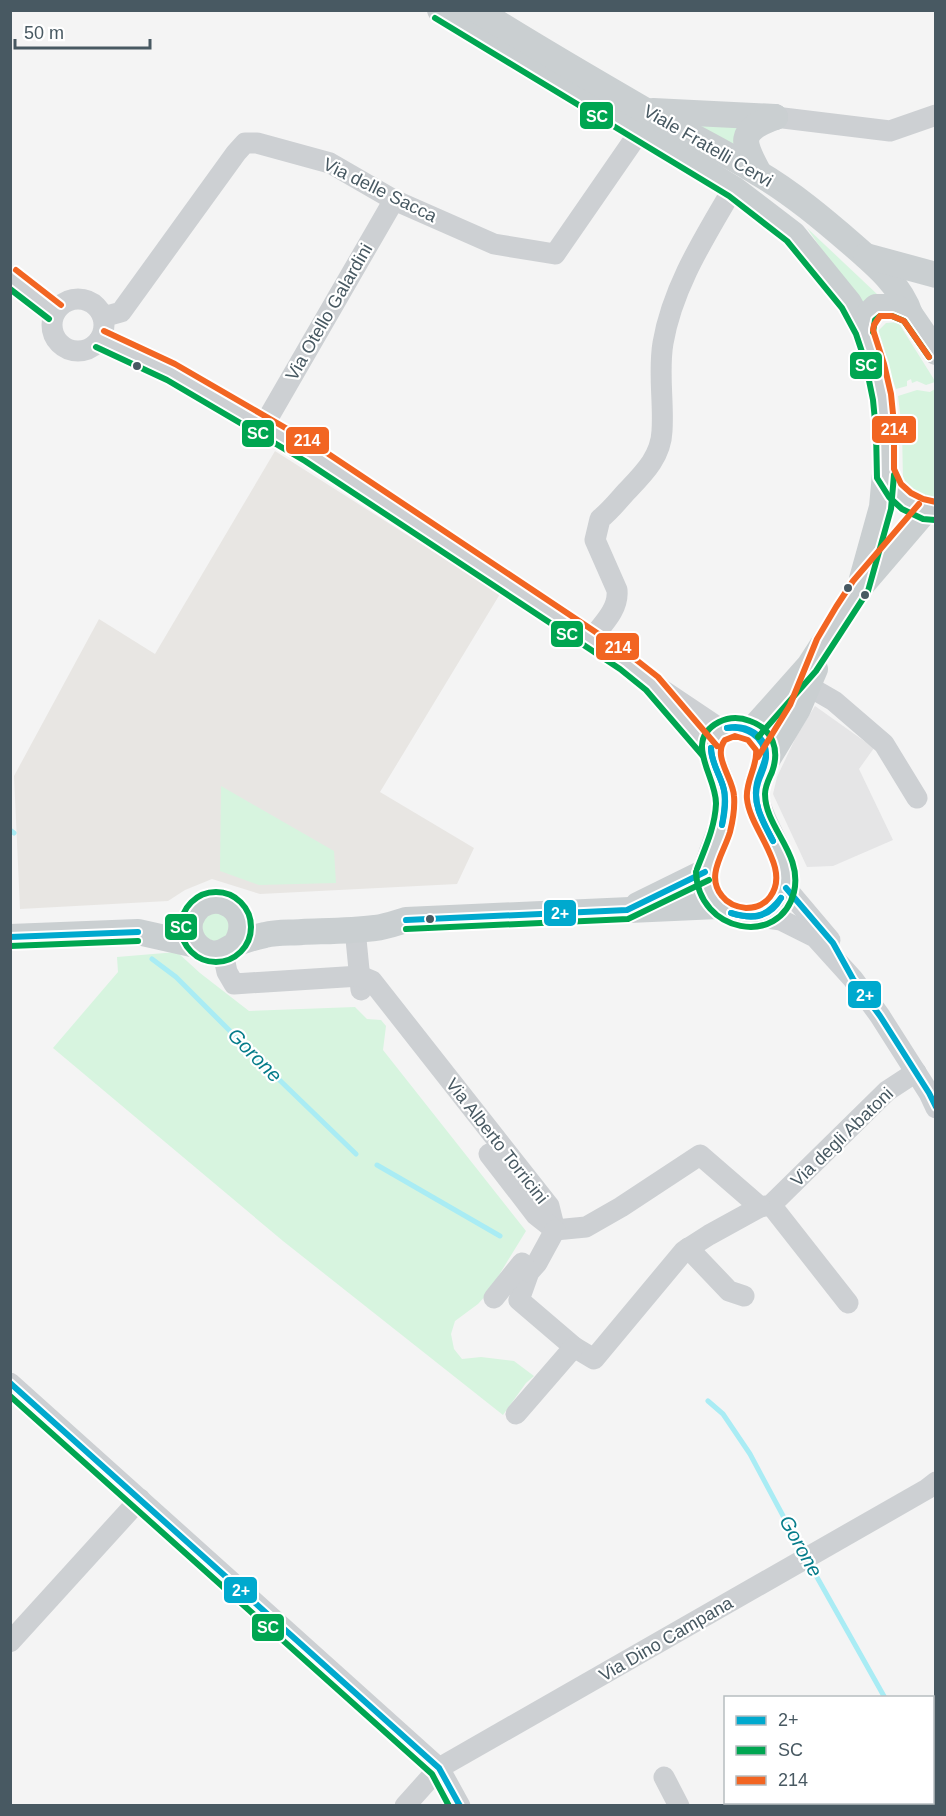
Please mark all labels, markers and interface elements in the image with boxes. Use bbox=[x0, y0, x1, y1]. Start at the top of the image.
scale bar bbox=[15, 12, 150, 50]
text: 50 m bbox=[24, 23, 64, 43]
line badge: SC bbox=[579, 101, 614, 130]
street label: Viale Fratelli Cervi bbox=[640, 101, 776, 191]
text: SC bbox=[586, 108, 609, 125]
street label: Via delle Sacca bbox=[320, 154, 441, 227]
street label: Via Otello Galardini bbox=[282, 240, 376, 384]
line badge: SC bbox=[849, 351, 883, 380]
text: SC bbox=[855, 357, 878, 374]
unlabelled marker bbox=[131, 360, 143, 372]
line badge: 214 bbox=[871, 415, 917, 444]
line badge: SC bbox=[241, 419, 275, 448]
text: 214 bbox=[881, 421, 907, 438]
text: SC bbox=[247, 425, 270, 442]
line badge: 214 bbox=[285, 426, 330, 455]
text: 214 bbox=[294, 432, 320, 449]
unlabelled marker bbox=[842, 582, 854, 594]
unlabelled marker bbox=[859, 589, 871, 601]
line badge: SC bbox=[550, 620, 584, 648]
text: SC bbox=[556, 626, 579, 643]
line badge: 214 bbox=[595, 632, 640, 661]
text: 214 bbox=[605, 639, 631, 656]
line badge: 2+ bbox=[543, 899, 577, 927]
text: 2+ bbox=[551, 905, 569, 922]
line badge: SC bbox=[164, 913, 198, 941]
unlabelled marker bbox=[424, 913, 436, 925]
text: SC bbox=[170, 919, 193, 936]
line badge: 2+ bbox=[847, 980, 882, 1009]
text: 2+ bbox=[856, 987, 874, 1004]
water label: Gorone bbox=[224, 1024, 286, 1086]
street label: Via Alberto Torricini bbox=[442, 1074, 552, 1208]
street label: Via degli Abatoni bbox=[787, 1083, 897, 1191]
water label: Gorone bbox=[775, 1511, 827, 1581]
line badge: 2+ bbox=[223, 1576, 258, 1604]
text: 2+ bbox=[232, 1582, 250, 1599]
street label: Via Dino Campana bbox=[596, 1592, 737, 1685]
line badge: SC bbox=[251, 1613, 285, 1642]
text: SC bbox=[257, 1619, 280, 1636]
legend bbox=[724, 1696, 934, 1804]
text: 2+ bbox=[778, 1710, 799, 1730]
text: SC bbox=[778, 1740, 803, 1760]
text: 214 bbox=[778, 1770, 808, 1790]

